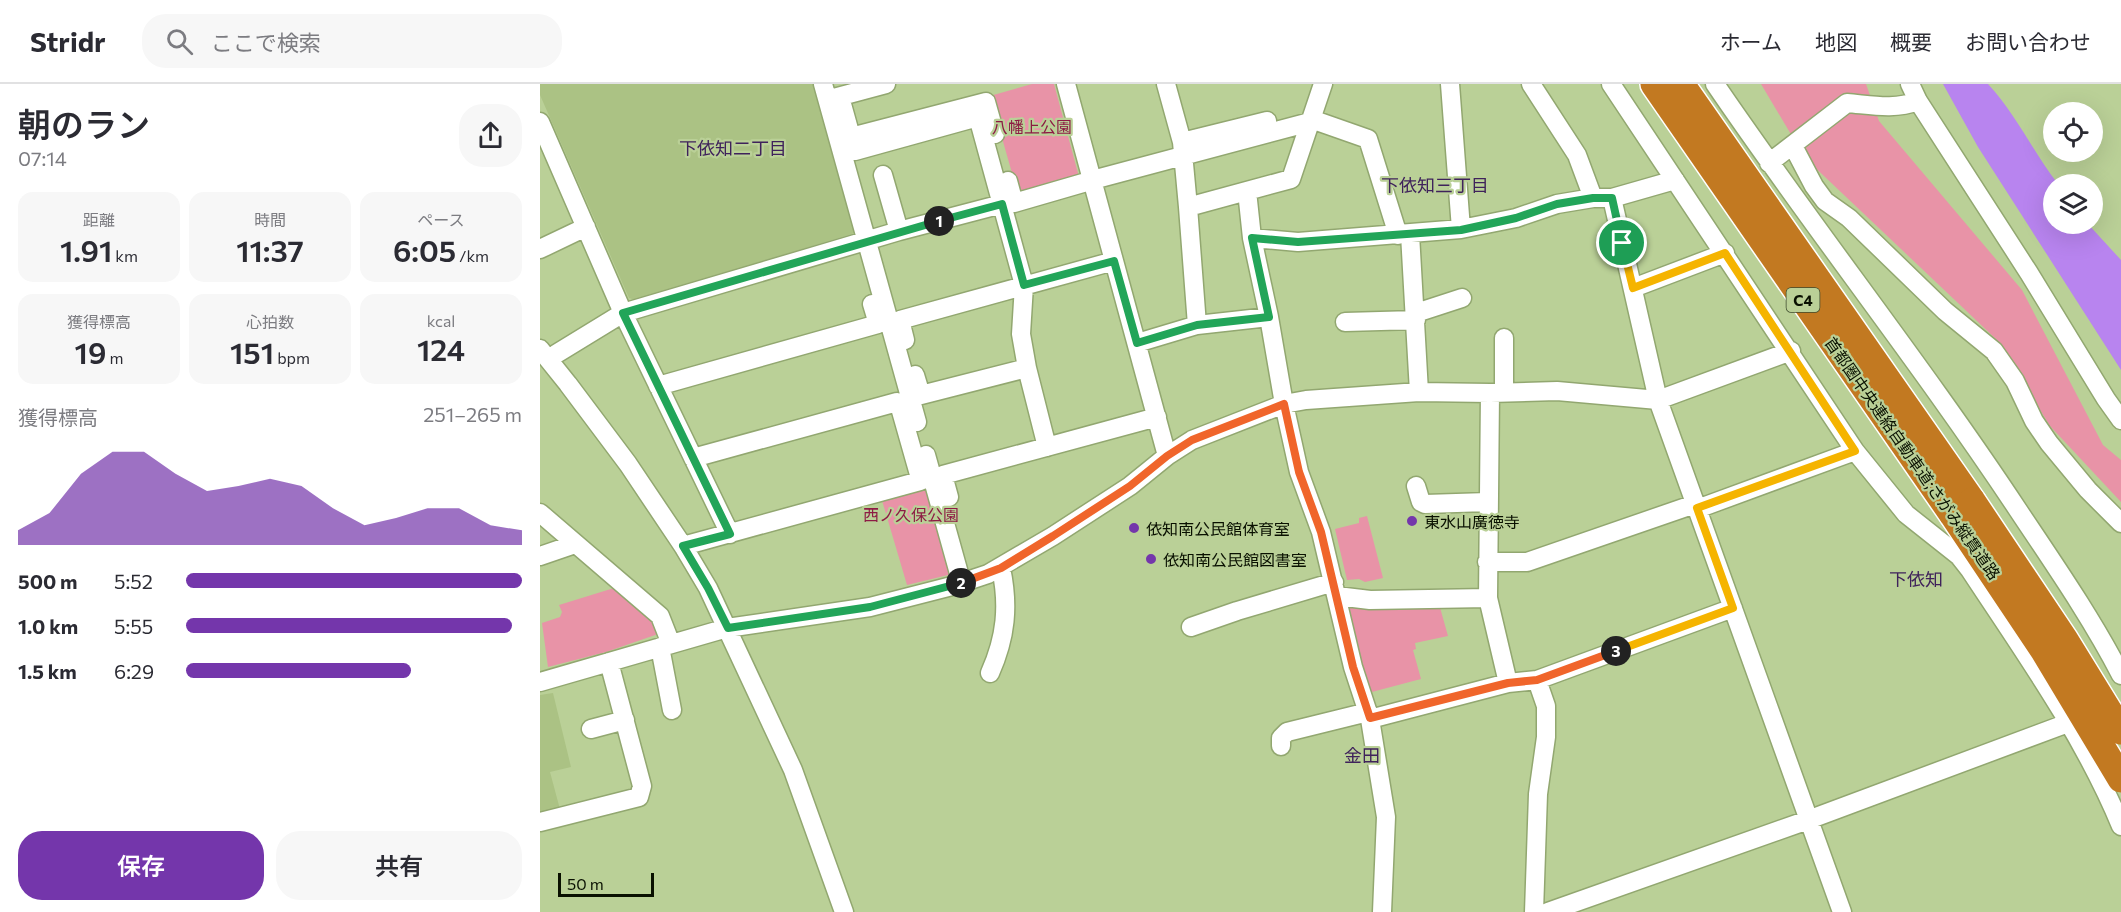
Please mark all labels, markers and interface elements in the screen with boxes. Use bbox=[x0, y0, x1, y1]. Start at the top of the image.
search box bbox=[142, 14, 562, 68]
text: Stridr bbox=[30, 24, 106, 58]
icon: search bbox=[163, 25, 196, 58]
text: ここで検索 bbox=[211, 29, 321, 56]
text: ホーム bbox=[1720, 29, 1782, 54]
text: 地図 bbox=[1815, 29, 1857, 54]
text: 概要 bbox=[1890, 29, 1932, 54]
text: お問い合わせ bbox=[1965, 29, 2091, 54]
map controls bbox=[2043, 102, 2103, 234]
button: locate bbox=[2043, 102, 2103, 162]
text: 朝のラン bbox=[18, 103, 150, 144]
button: share bbox=[459, 104, 522, 167]
park label: 八幡上公園 bbox=[992, 117, 1072, 136]
district label: 下依知二丁目 bbox=[679, 137, 787, 159]
text: 07:14 bbox=[18, 146, 67, 170]
district label: 下依知三丁目 bbox=[1381, 174, 1489, 196]
button: layers bbox=[2043, 174, 2103, 234]
pin: 1 bbox=[924, 206, 954, 236]
text: 距離 bbox=[83, 210, 115, 229]
text: 時間 bbox=[254, 210, 286, 229]
text: ペース bbox=[417, 210, 465, 229]
text: 1 bbox=[935, 211, 943, 230]
pin bbox=[1596, 217, 1647, 268]
icon: arrive bbox=[1605, 226, 1638, 259]
text: 1.91 bbox=[60, 231, 112, 268]
text: 11:37 bbox=[236, 231, 304, 268]
text: 6:05 bbox=[393, 231, 456, 268]
text: km bbox=[112, 246, 138, 265]
text: /km bbox=[456, 246, 489, 265]
road number: C4 bbox=[1786, 288, 1820, 312]
text: kcal bbox=[427, 311, 455, 330]
text: 獲得標高 bbox=[67, 312, 131, 331]
text: 心拍数 bbox=[246, 312, 294, 331]
text: 124 bbox=[417, 330, 465, 367]
text: 19 bbox=[75, 333, 106, 370]
text: 151 bbox=[230, 333, 274, 370]
street label: 首都圏中央連絡自動車道;さがみ縦貫道路 bbox=[1822, 333, 2004, 583]
text: m bbox=[106, 348, 123, 367]
text: bpm bbox=[274, 348, 310, 367]
text: 251–265 m bbox=[423, 402, 522, 426]
text: 獲得標高 bbox=[18, 405, 98, 429]
park label: 西ノ久保公園 bbox=[863, 505, 959, 524]
place label: 東水山廣徳寺 bbox=[1424, 512, 1520, 531]
marker: 東水山廣徳寺 bbox=[1405, 514, 1419, 528]
place label: 依知南公民館体育室 bbox=[1146, 519, 1290, 538]
marker: 依知南公民館体育室 bbox=[1127, 521, 1141, 535]
place label: 依知南公民館図書室 bbox=[1163, 550, 1307, 569]
marker: 依知南公民館図書室 bbox=[1144, 552, 1158, 566]
pin: 2 bbox=[946, 568, 976, 598]
district label: 下依知 bbox=[1889, 568, 1943, 590]
text: 500 m bbox=[18, 569, 78, 593]
text: 5:52 bbox=[114, 569, 153, 593]
text: 2 bbox=[956, 573, 966, 592]
text: 1.0 km bbox=[18, 614, 78, 638]
text: 5:55 bbox=[114, 614, 153, 638]
pin: 3 bbox=[1601, 636, 1631, 666]
text: 3 bbox=[1611, 641, 1621, 660]
text: 1.5 km bbox=[18, 659, 77, 683]
text: 6:29 bbox=[114, 659, 154, 683]
district label: 金田 bbox=[1344, 744, 1380, 766]
button: 保存 bbox=[18, 831, 264, 900]
button: 共有 bbox=[276, 831, 522, 900]
scale bar bbox=[558, 870, 654, 898]
text: 50 m bbox=[567, 874, 604, 893]

